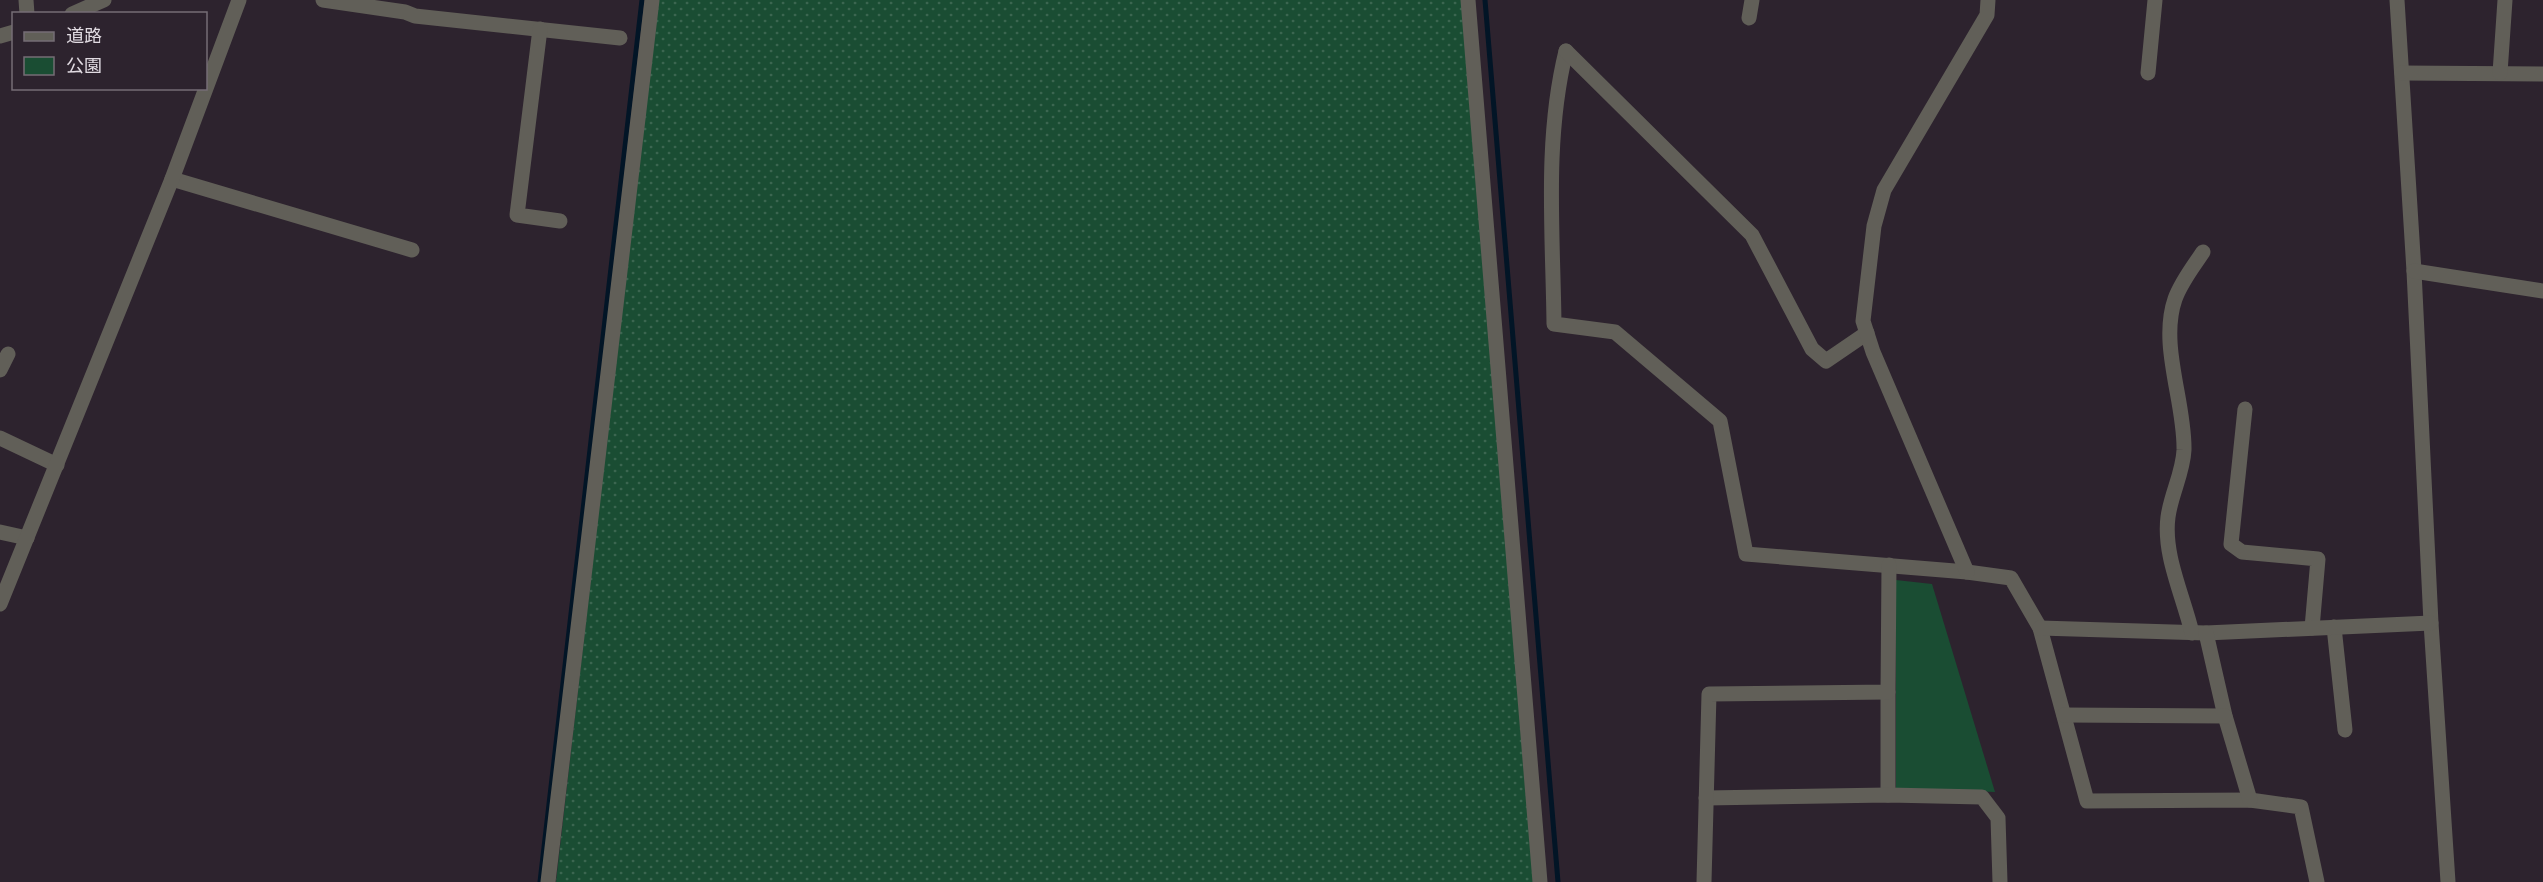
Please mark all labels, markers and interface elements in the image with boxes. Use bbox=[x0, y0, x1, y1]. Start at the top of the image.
legend bbox=[12, 12, 207, 90]
text: 道路 bbox=[66, 25, 102, 45]
text: 公園 bbox=[66, 55, 102, 75]

